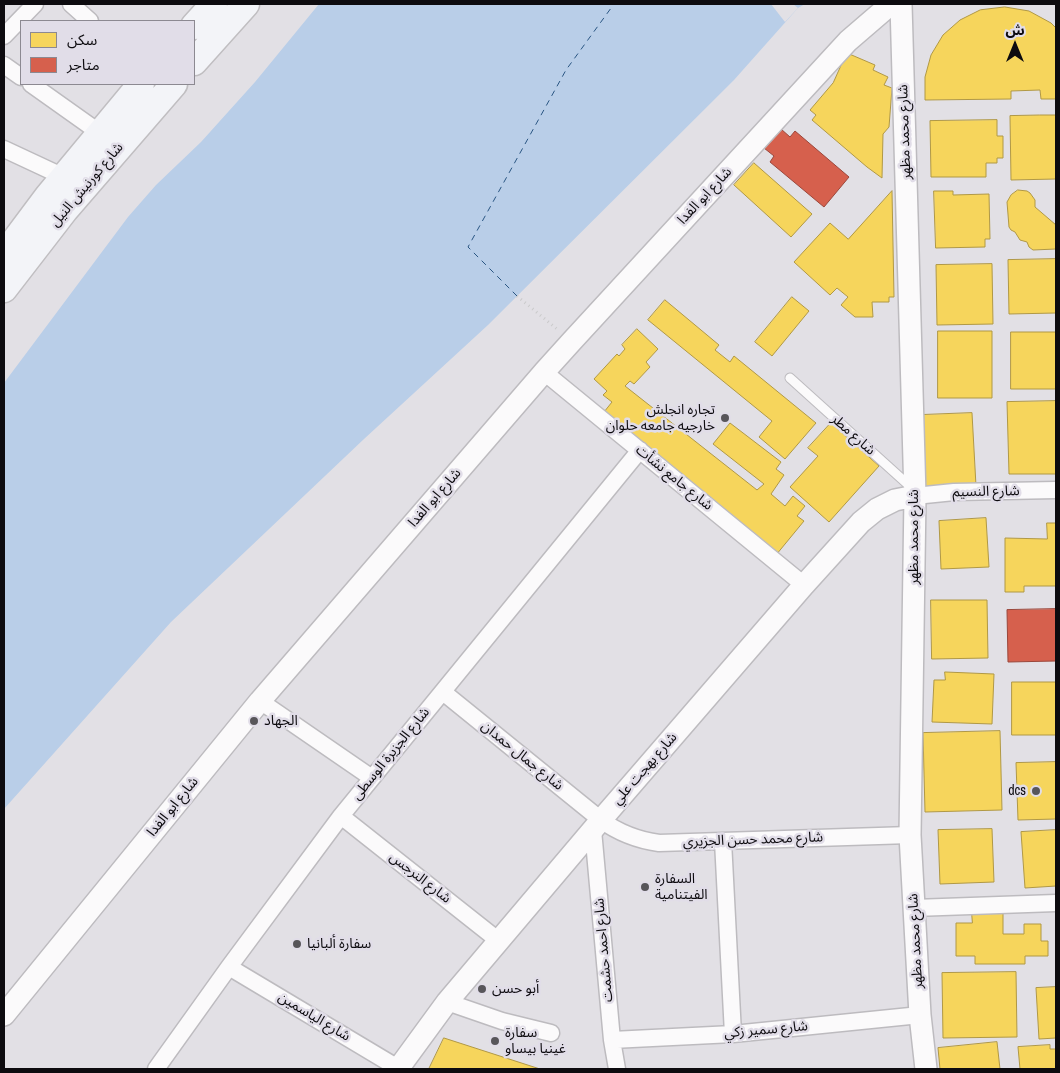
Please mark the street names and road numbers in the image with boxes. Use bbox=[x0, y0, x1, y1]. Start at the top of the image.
street label: شارع محمد مظهر bbox=[895, 84, 915, 180]
street label: شارع كورنيش النيل bbox=[47, 139, 127, 231]
street label: شارع ابو الفدا bbox=[674, 164, 736, 228]
street label: شارع مطر bbox=[828, 411, 878, 459]
street label: شارع جامع نشأت bbox=[632, 442, 716, 514]
street label: شارع ابو الفدا bbox=[405, 465, 465, 531]
street label: شارع النسيم bbox=[952, 483, 1020, 501]
street label: شارع محمد مظهر bbox=[906, 489, 922, 585]
street label: شارع الجزيرة الوسطى bbox=[348, 704, 434, 804]
street label: شارع جمال حمدان bbox=[478, 718, 566, 794]
street label: شارع بهجت علي bbox=[609, 729, 681, 809]
street label: شارع ابو الفدا bbox=[144, 774, 202, 840]
street label: شارع محمد حسن الجزيري bbox=[683, 829, 823, 851]
street label: شارع النرجس bbox=[386, 849, 454, 907]
street label: شارع محمد مظهر bbox=[905, 893, 927, 989]
street label: شارع احمد حشمت bbox=[591, 897, 617, 1003]
street label: شارع الياسمين bbox=[275, 989, 353, 1045]
street label: شارع سمير زكي bbox=[723, 1018, 809, 1042]

